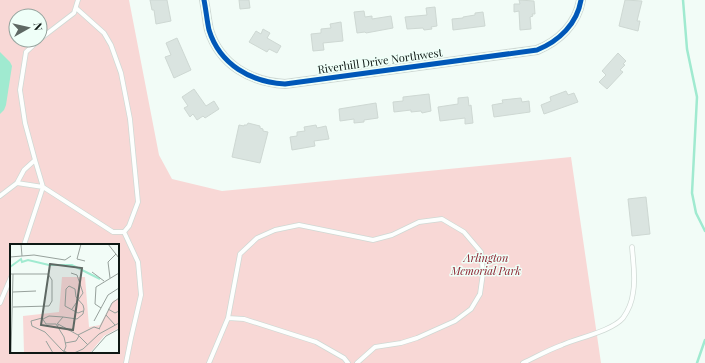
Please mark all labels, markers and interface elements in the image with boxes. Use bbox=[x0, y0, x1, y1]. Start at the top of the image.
north arrow bbox=[8, 8, 48, 48]
text: N bbox=[30, 22, 46, 32]
street label: Riverhill Drive Northwest bbox=[317, 44, 443, 77]
inset map bbox=[10, 244, 119, 353]
park label: Arlington Memorial Park bbox=[450, 250, 521, 278]

